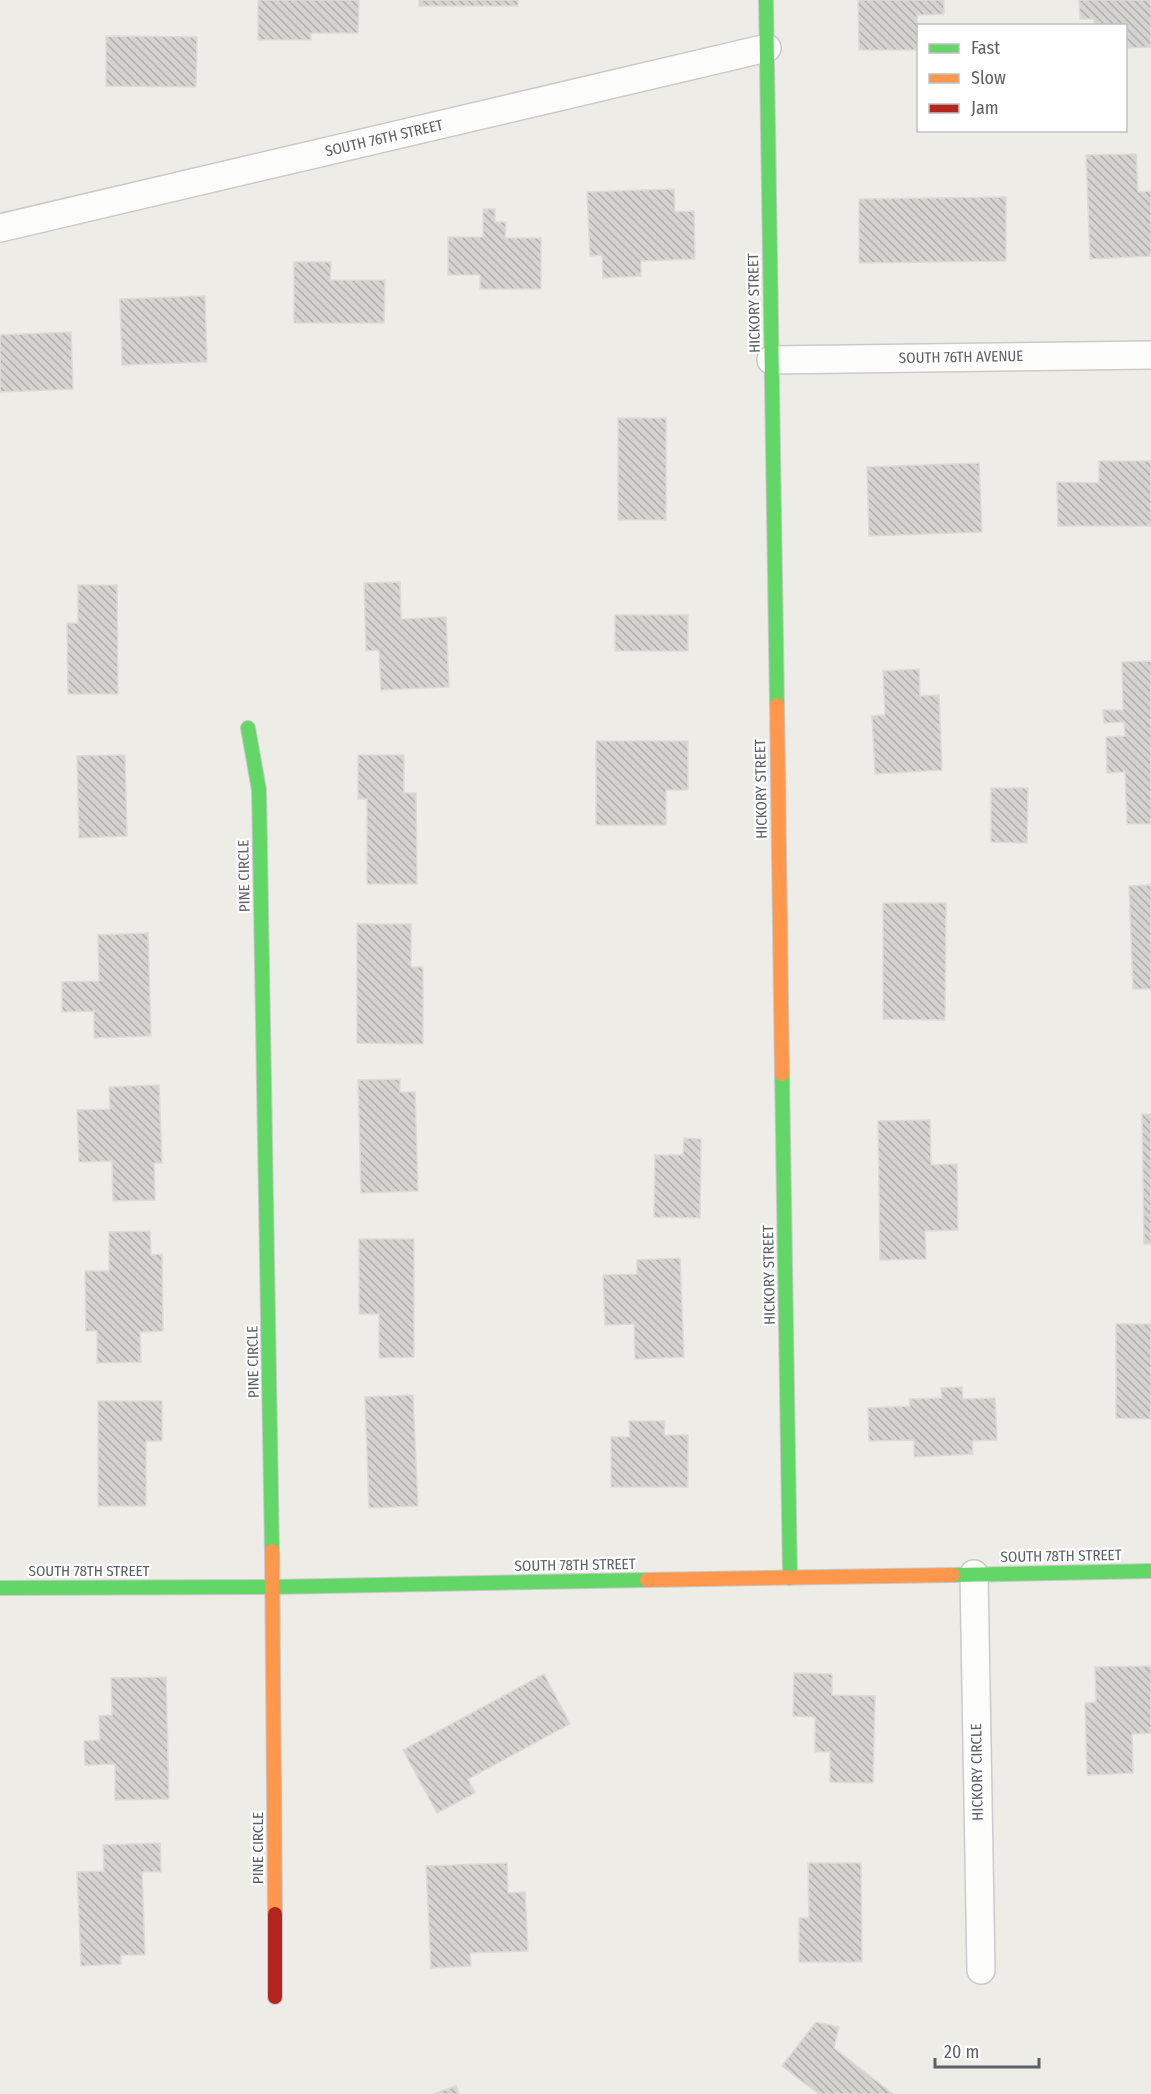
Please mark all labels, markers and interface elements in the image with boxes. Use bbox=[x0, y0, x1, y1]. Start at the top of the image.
legend bbox=[917, 24, 1127, 132]
text: Fast bbox=[971, 37, 1000, 59]
text: Slow bbox=[971, 67, 1006, 89]
text: Jam bbox=[971, 97, 999, 119]
street label: SOUTH 76TH STREET bbox=[323, 116, 445, 160]
street label: HICKORY STREET bbox=[744, 253, 764, 353]
street label: SOUTH 76TH AVENUE bbox=[899, 347, 1023, 367]
street label: HICKORY STREET bbox=[751, 739, 771, 839]
street label: PINE CIRCLE bbox=[234, 840, 254, 912]
street label: HICKORY STREET bbox=[759, 1225, 779, 1325]
street label: PINE CIRCLE bbox=[243, 1326, 263, 1398]
street label: SOUTH 78TH STREET bbox=[1000, 1546, 1122, 1566]
street label: SOUTH 78TH STREET bbox=[514, 1555, 636, 1575]
street label: SOUTH 78TH STREET bbox=[28, 1562, 150, 1580]
street label: HICKORY CIRCLE bbox=[967, 1723, 987, 1821]
street label: PINE CIRCLE bbox=[249, 1812, 267, 1884]
scale bar bbox=[935, 2031, 1038, 2069]
text: 20 m bbox=[944, 2041, 979, 2063]

